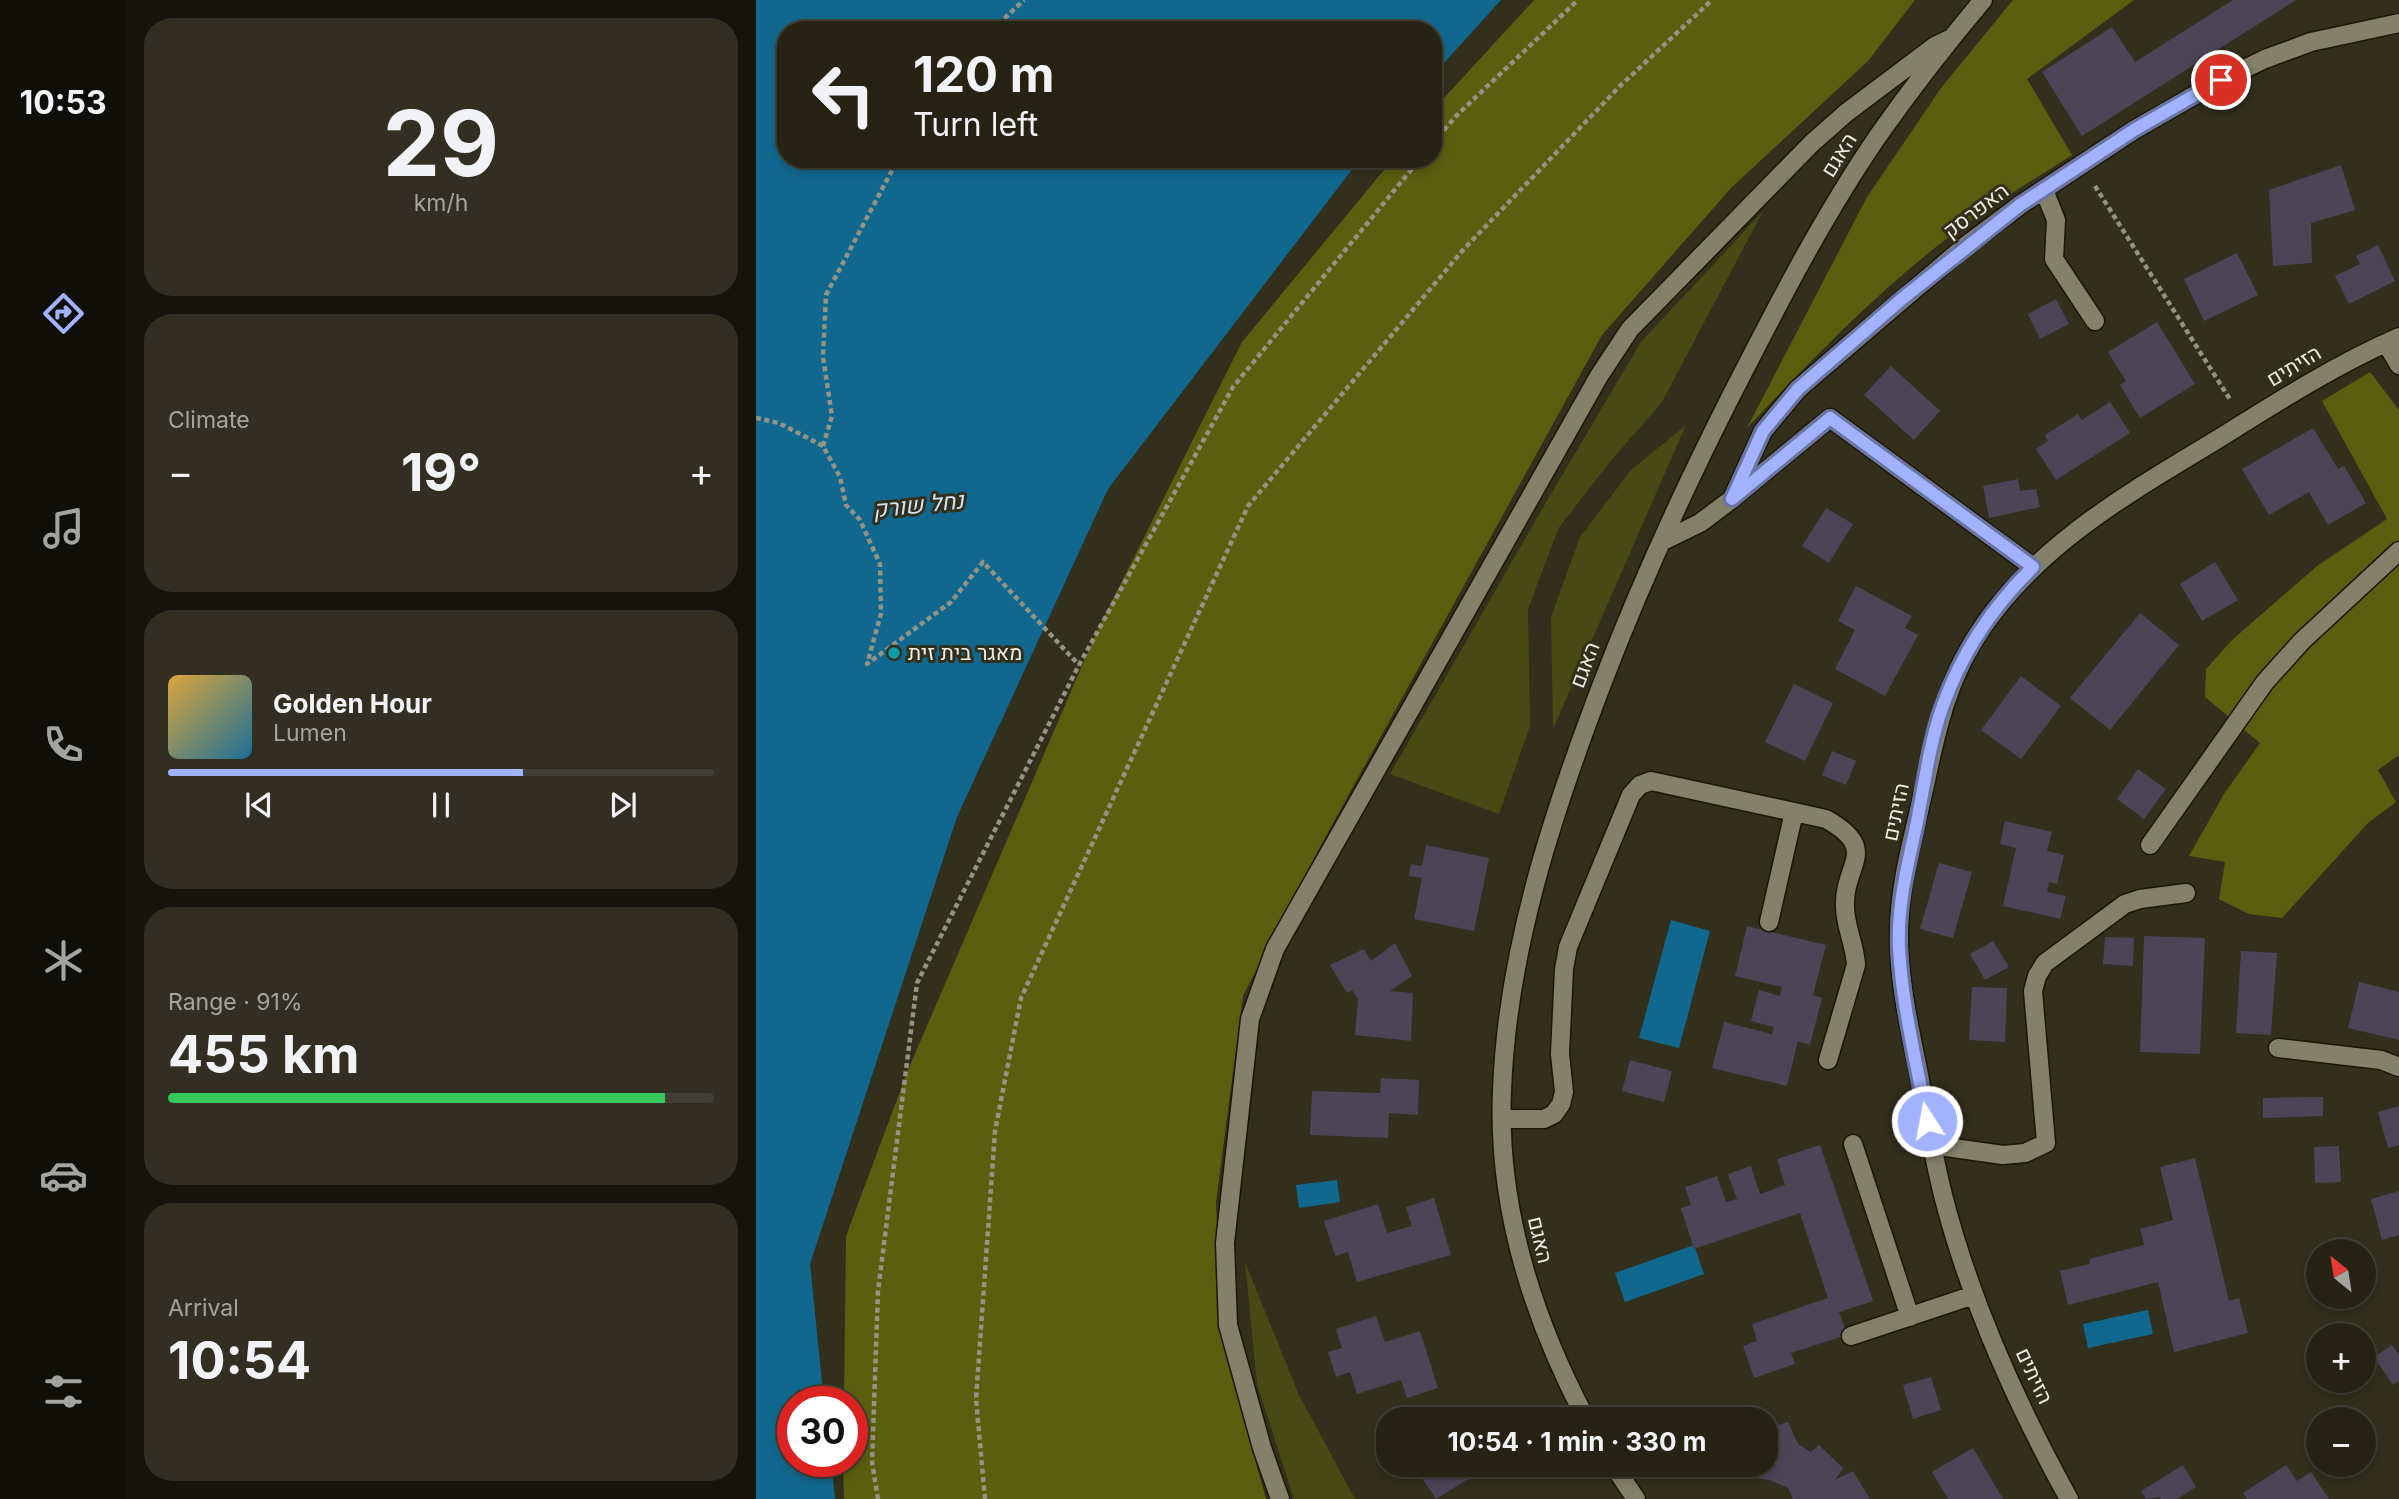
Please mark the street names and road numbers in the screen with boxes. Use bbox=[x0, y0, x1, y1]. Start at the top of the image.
street label: האגם bbox=[1815, 128, 1862, 181]
street label: האפרסק bbox=[1938, 178, 2013, 243]
street label: הזיתים bbox=[2262, 340, 2325, 391]
street label: האגם bbox=[1564, 638, 1605, 691]
street label: הזיתים bbox=[1877, 780, 1914, 843]
street label: האגם bbox=[1523, 1214, 1558, 1266]
street label: הזיתים bbox=[2011, 1344, 2058, 1408]

